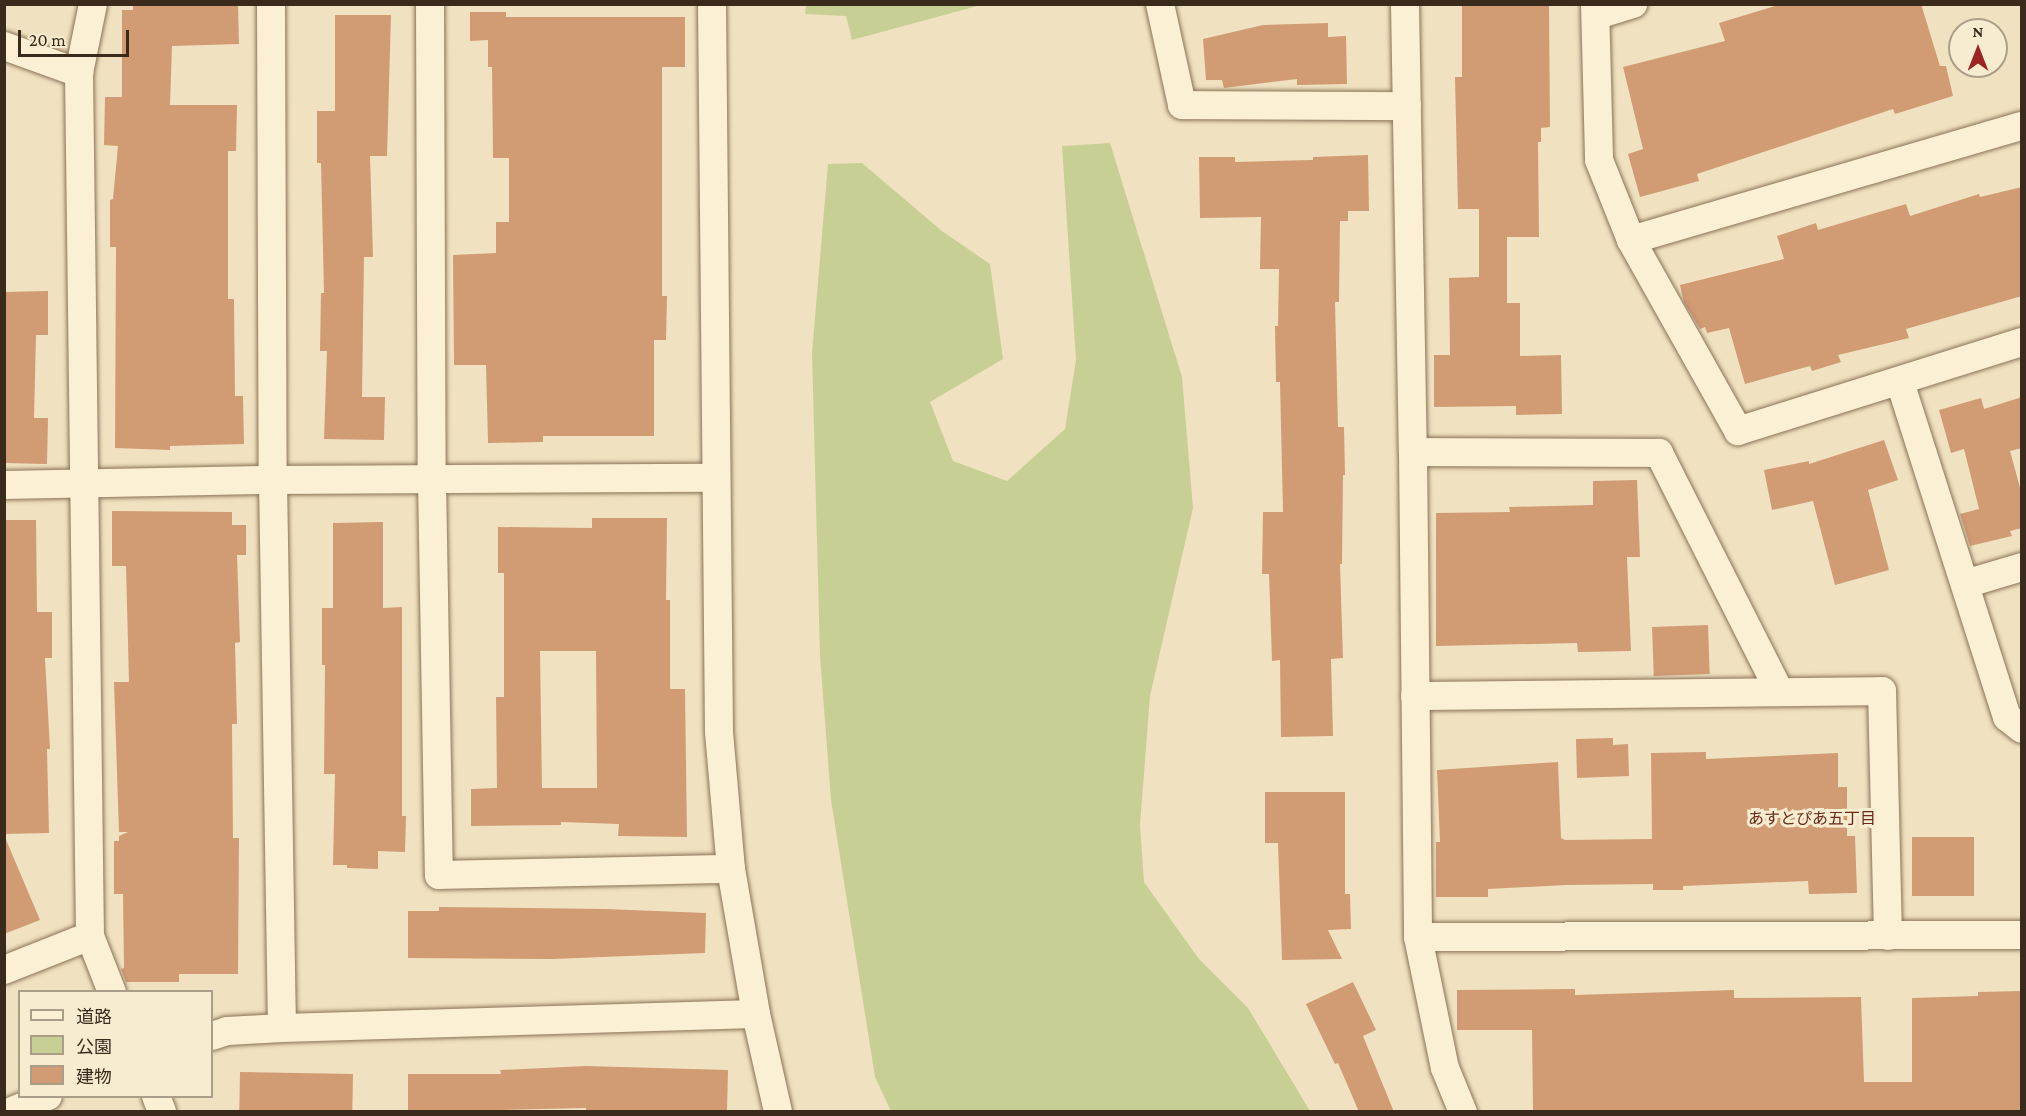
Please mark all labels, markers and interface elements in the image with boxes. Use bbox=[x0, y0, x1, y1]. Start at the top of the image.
scale bar bbox=[21, 18, 132, 56]
north arrow bbox=[1948, 18, 2008, 78]
text: N bbox=[1973, 23, 1983, 40]
text: 20 m bbox=[29, 30, 66, 50]
district label: あすとぴあ五丁目 bbox=[1748, 809, 1876, 829]
legend bbox=[18, 990, 213, 1098]
text: 道路 bbox=[76, 1007, 112, 1027]
text: 公園 bbox=[76, 1037, 112, 1057]
text: 建物 bbox=[76, 1067, 112, 1087]

